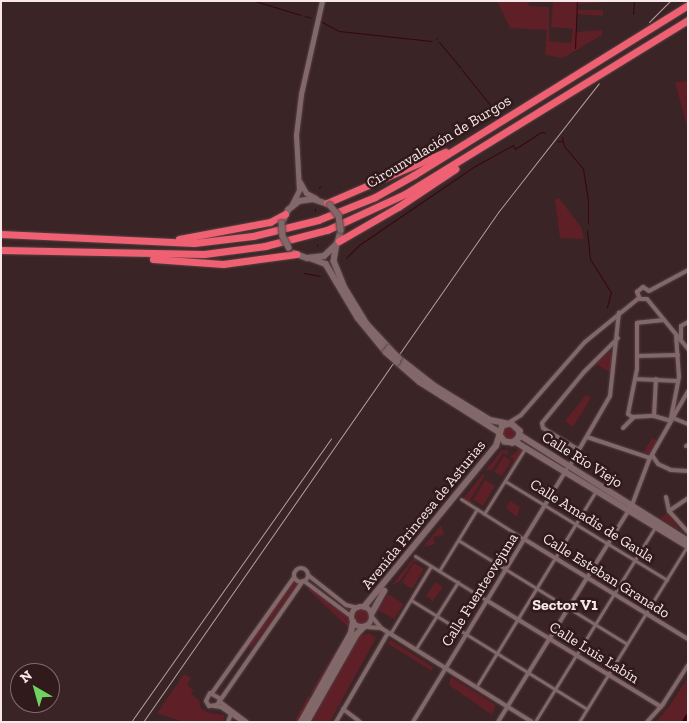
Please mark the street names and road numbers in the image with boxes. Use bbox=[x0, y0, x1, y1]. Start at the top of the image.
street label: Circunvalación de Burgos bbox=[363, 92, 515, 192]
street label: Calle Río Viejo bbox=[538, 428, 626, 492]
street label: Avenida Princesa de Asturias bbox=[358, 437, 490, 593]
street label: Calle Amadís de Gaula bbox=[526, 475, 658, 567]
street label: Calle Fuenteovejuna bbox=[438, 530, 522, 650]
street label: Calle Esteban Granado bbox=[539, 530, 673, 622]
street label: Calle Luis Labín bbox=[546, 618, 642, 688]

